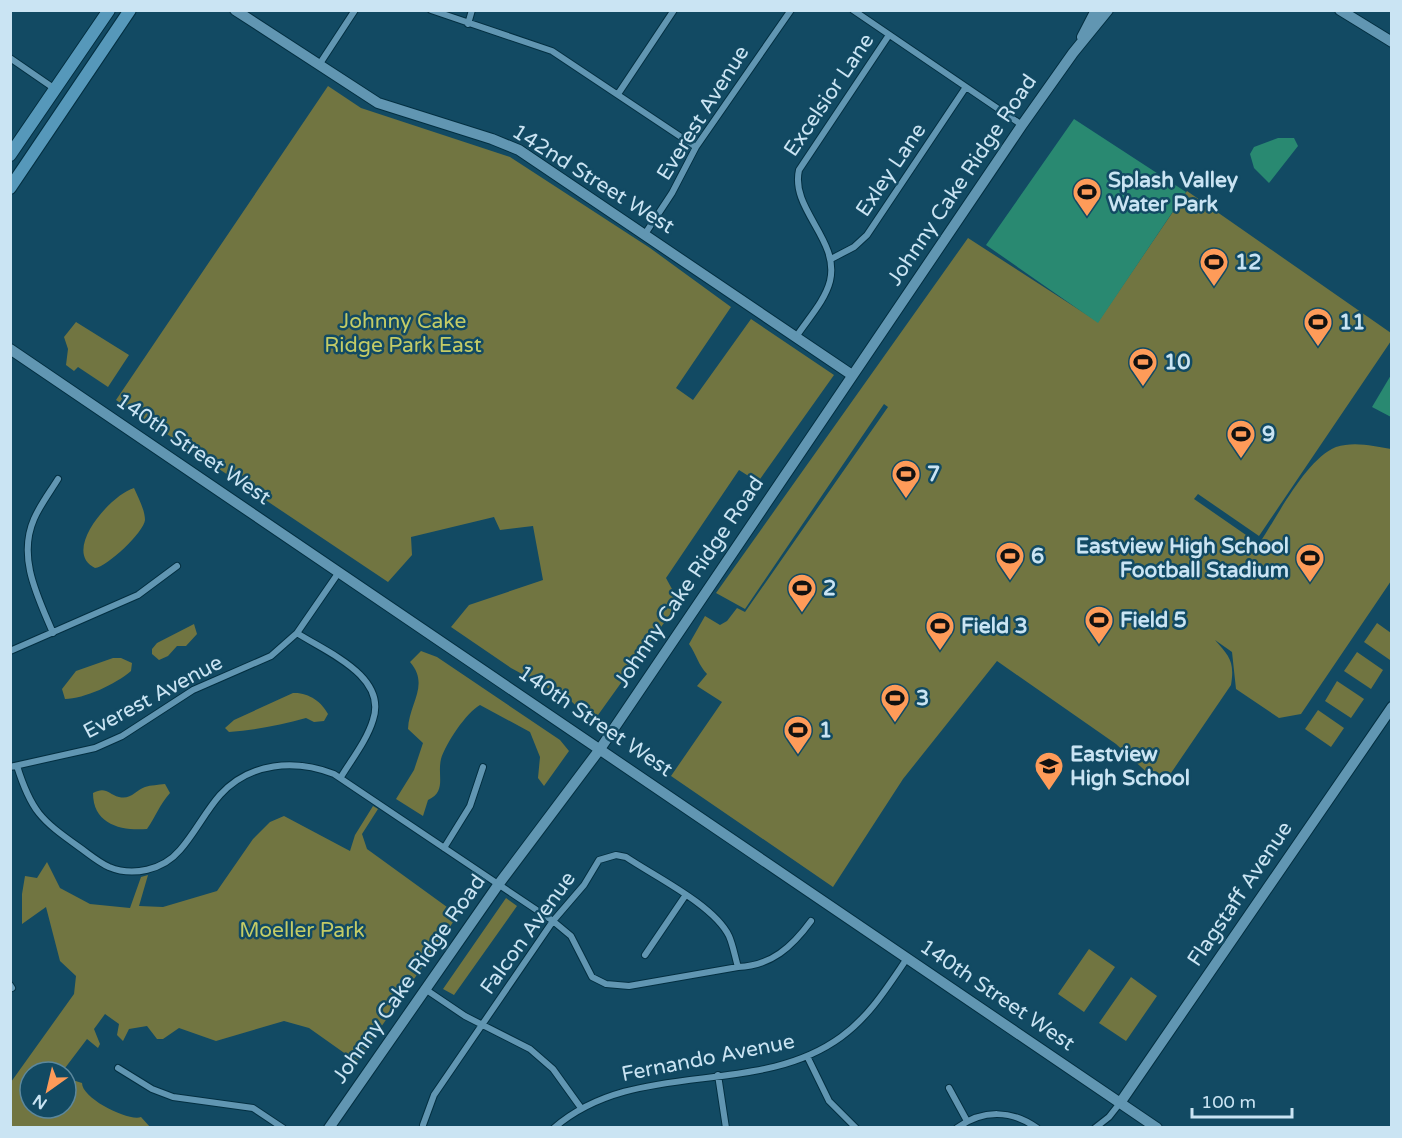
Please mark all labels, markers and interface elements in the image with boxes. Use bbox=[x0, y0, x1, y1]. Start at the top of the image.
street label: Excelsior Lane bbox=[779, 29, 879, 161]
street label: Everest Avenue bbox=[652, 41, 755, 185]
street label: Johnny Cake Ridge Road bbox=[882, 70, 1042, 290]
street label: 142nd Street West bbox=[507, 119, 679, 239]
street label: Exley Lane bbox=[851, 119, 931, 221]
place label: Splash Valley Water Park bbox=[1108, 168, 1239, 217]
sports icon: Splash Valley Water Park bbox=[1071, 176, 1103, 218]
sports icon: 12 bbox=[1198, 246, 1230, 288]
place label: 12 bbox=[1235, 250, 1261, 275]
sports icon: 11 bbox=[1302, 306, 1334, 348]
park label: Johnny Cake Ridge Park East bbox=[324, 309, 482, 358]
place label: 11 bbox=[1339, 310, 1365, 335]
sports icon: 10 bbox=[1127, 346, 1159, 388]
place label: 10 bbox=[1164, 350, 1190, 375]
street label: 140th Street West bbox=[111, 388, 275, 510]
sports icon: 9 bbox=[1225, 418, 1257, 460]
place label: 9 bbox=[1262, 422, 1275, 447]
sports icon: 7 bbox=[890, 458, 922, 500]
place label: 7 bbox=[927, 462, 940, 487]
street label: Johnny Cake Ridge Road bbox=[609, 472, 769, 692]
place label: Eastview High School Football Stadium bbox=[1076, 534, 1289, 583]
sports icon: 6 bbox=[994, 540, 1026, 582]
sports icon: Eastview High School Football Stadium bbox=[1294, 542, 1326, 584]
place label: 6 bbox=[1031, 544, 1044, 569]
sports icon: 2 bbox=[786, 572, 818, 614]
place label: 2 bbox=[823, 576, 836, 601]
sports icon: Field 5 bbox=[1083, 604, 1115, 646]
place label: Field 5 bbox=[1120, 608, 1187, 633]
sports icon: Field 3 bbox=[924, 610, 956, 652]
place label: Field 3 bbox=[961, 614, 1028, 639]
street label: Everest Avenue bbox=[79, 650, 227, 744]
street label: 140th Street West bbox=[513, 660, 677, 782]
sports icon: 3 bbox=[879, 682, 911, 724]
place label: 3 bbox=[916, 686, 929, 711]
sports icon: 1 bbox=[782, 714, 814, 756]
place label: 1 bbox=[819, 718, 832, 743]
place label: Eastview High School bbox=[1070, 742, 1190, 791]
school or university icon: Eastview High School bbox=[1033, 750, 1065, 792]
street label: Flagstaff Avenue bbox=[1182, 817, 1298, 971]
street label: Falcon Avenue bbox=[475, 867, 581, 999]
street label: Johnny Cake Ridge Road bbox=[327, 870, 491, 1088]
park label: Moeller Park bbox=[239, 918, 365, 943]
street label: 140th Street West bbox=[915, 934, 1079, 1056]
street label: Fernando Avenue bbox=[619, 1029, 797, 1087]
north arrow bbox=[18, 1060, 78, 1120]
scale bar bbox=[1192, 1081, 1292, 1119]
text: N bbox=[29, 1090, 51, 1113]
text: 100 m bbox=[1201, 1091, 1256, 1113]

